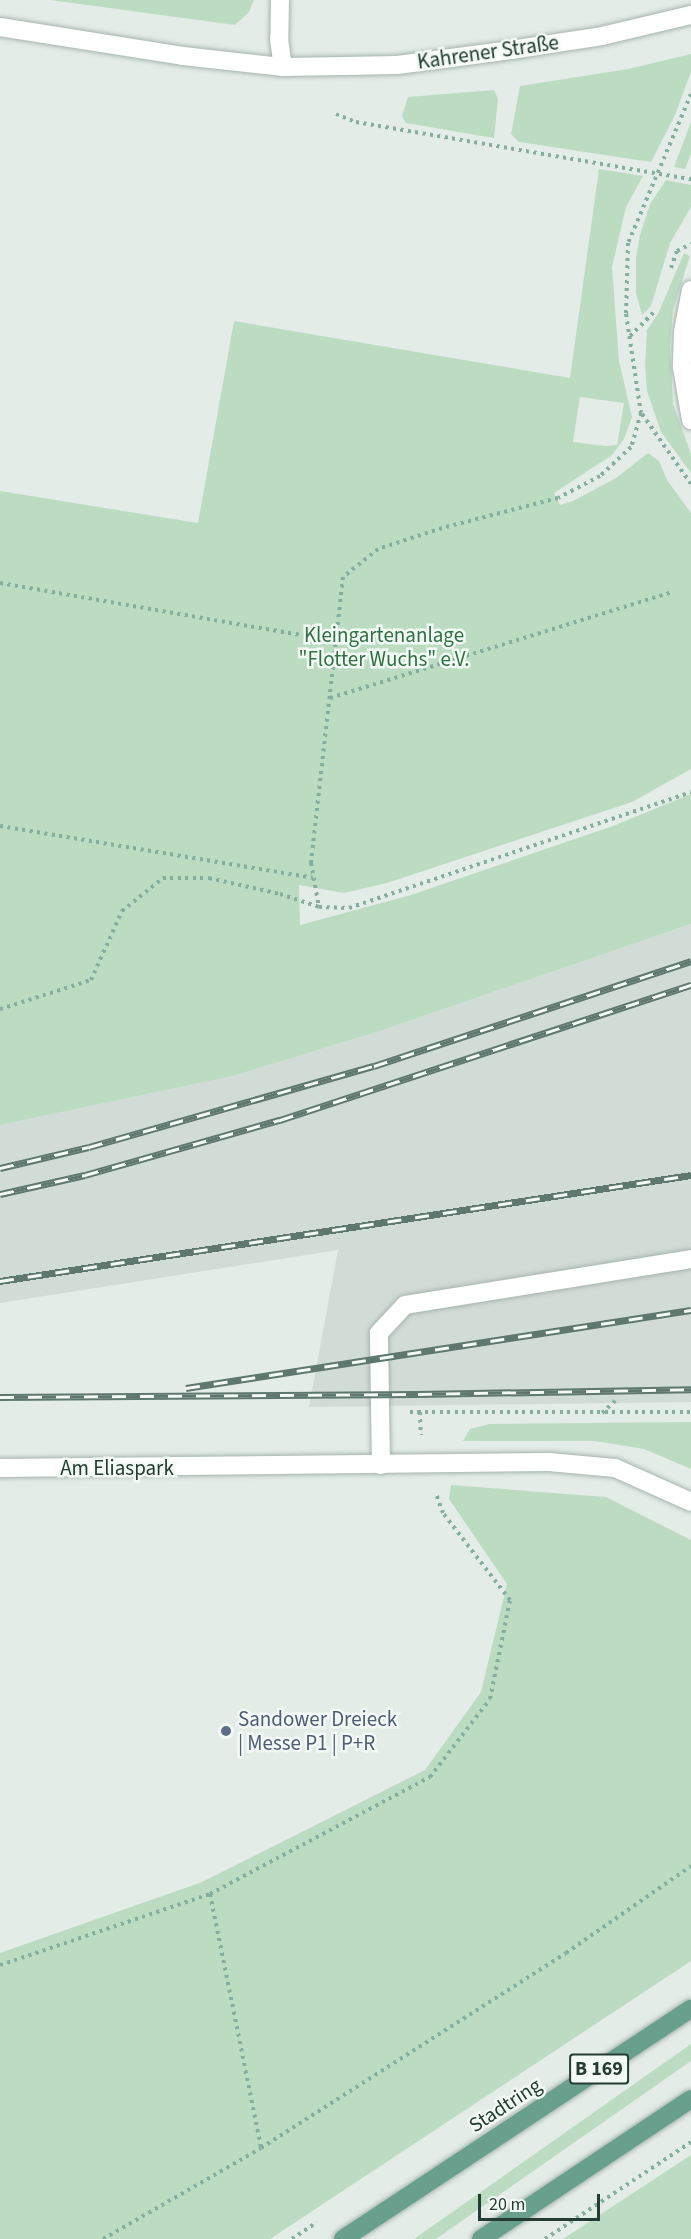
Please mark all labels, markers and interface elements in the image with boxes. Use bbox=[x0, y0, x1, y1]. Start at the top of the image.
street label: Kahrener Straße bbox=[416, 30, 560, 74]
park label: Kleingartenanlage "Flotter Wuchs" e.V. bbox=[299, 622, 469, 672]
street label: Am Eliaspark bbox=[60, 1455, 174, 1481]
place label: Sandower Dreieck | Messe P1 | P+R bbox=[238, 1706, 397, 1756]
marker: Sandower Dreieck | Messe P1 | P+R bbox=[219, 1724, 233, 1738]
road number: B 169 bbox=[569, 2052, 629, 2086]
street label: Stadtring bbox=[464, 2072, 546, 2138]
scale bar bbox=[481, 2182, 602, 2220]
text: 20 m bbox=[489, 2192, 525, 2217]

